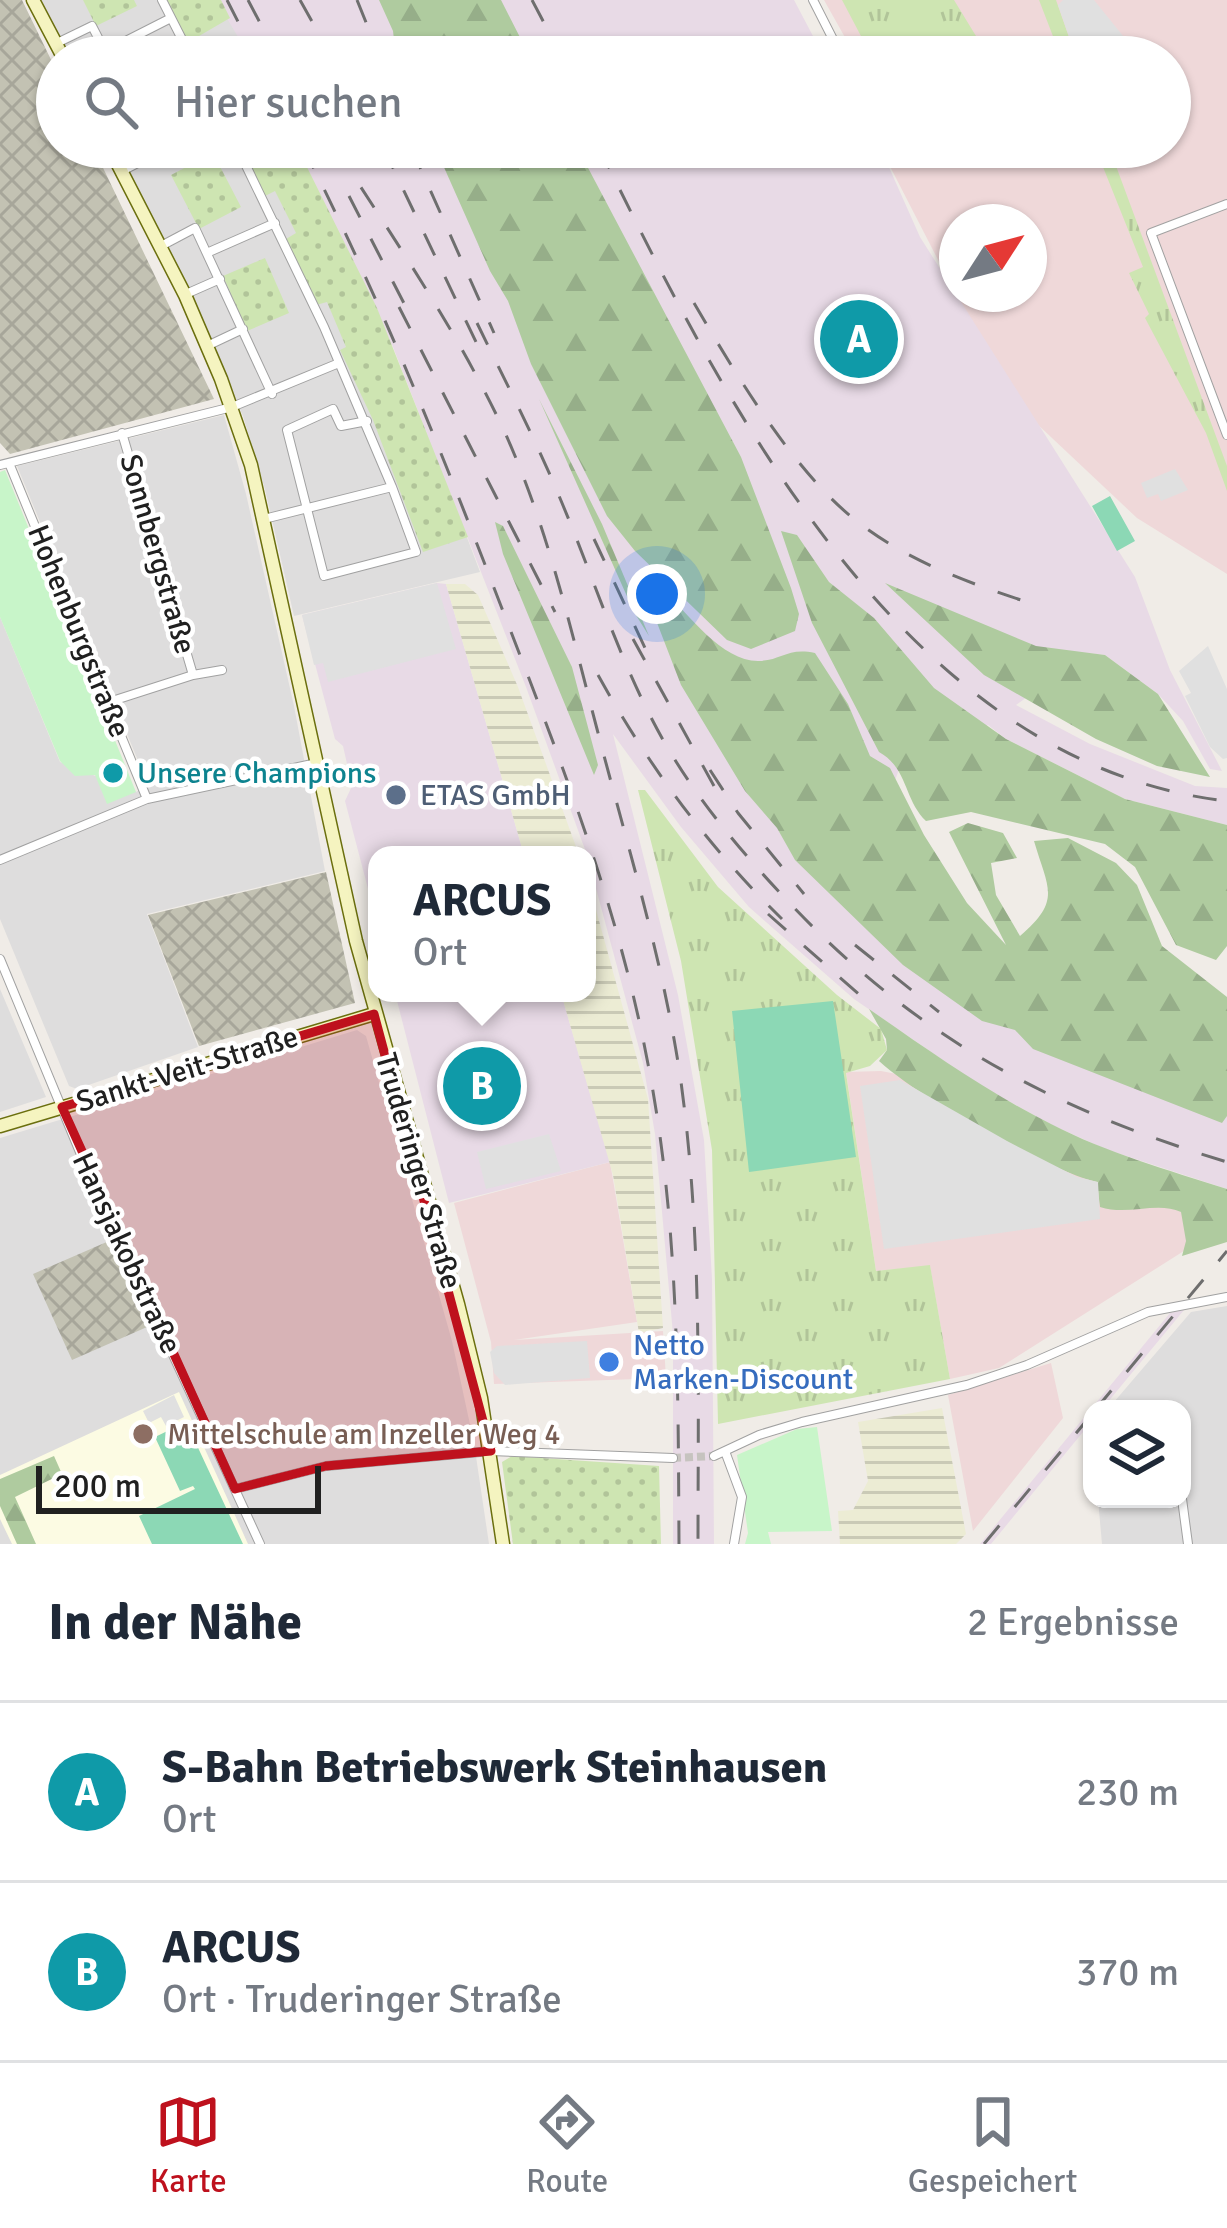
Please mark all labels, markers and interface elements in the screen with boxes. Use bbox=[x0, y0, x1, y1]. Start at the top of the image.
search box bbox=[36, 36, 1191, 168]
icon: search bbox=[78, 69, 144, 135]
text: Hier suchen bbox=[174, 75, 403, 130]
north arrow bbox=[939, 204, 1047, 312]
pin: A bbox=[820, 294, 898, 384]
street label: Sonnbergstraße bbox=[111, 450, 204, 658]
street label: Hohenburgstraße bbox=[19, 520, 138, 743]
your location bbox=[627, 564, 687, 624]
place label: Unsere Champions bbox=[137, 755, 376, 792]
marker: Unsere Champions bbox=[100, 760, 126, 786]
place label: ETAS GmbH bbox=[420, 777, 571, 814]
marker: ETAS GmbH bbox=[383, 782, 409, 808]
popup bbox=[368, 846, 596, 1002]
text: ARCUS bbox=[413, 873, 551, 928]
text: Ort bbox=[413, 928, 467, 976]
street label: Sankt-Veit-Straße bbox=[72, 1018, 303, 1121]
pin: B bbox=[443, 1041, 521, 1131]
street label: Truderinger Straße bbox=[367, 1049, 470, 1293]
street label: Hansjakobstraße bbox=[64, 1147, 189, 1360]
place label: Netto Marken-Discount bbox=[633, 1327, 853, 1398]
marker: Netto Marken-Discount bbox=[596, 1349, 622, 1375]
map controls bbox=[1083, 1400, 1191, 1508]
button: layers bbox=[1083, 1400, 1191, 1508]
place label: Mittelschule am Inzeller Weg 4 bbox=[167, 1416, 560, 1453]
marker: Mittelschule am Inzeller Weg 4 bbox=[130, 1421, 156, 1447]
scale bar bbox=[36, 1460, 321, 1513]
text: 200 m bbox=[54, 1466, 141, 1507]
text: In der Nähe bbox=[48, 1591, 302, 1654]
text: 2 Ergebnisse bbox=[967, 1598, 1179, 1646]
text: S-Bahn Betriebswerk Steinhausen bbox=[162, 1740, 827, 1795]
text: A bbox=[75, 1768, 99, 1816]
text: 230 m bbox=[1076, 1768, 1179, 1816]
text: Ort bbox=[162, 1795, 216, 1843]
text: ARCUS bbox=[162, 1920, 301, 1975]
text: B bbox=[75, 1948, 99, 1996]
text: 370 m bbox=[1076, 1948, 1179, 1996]
text: Ort · Truderinger Straße bbox=[162, 1975, 562, 2023]
tab: Karte bbox=[150, 2089, 227, 2202]
tab: Route bbox=[526, 2089, 608, 2202]
tab: Gespeichert bbox=[908, 2089, 1077, 2202]

